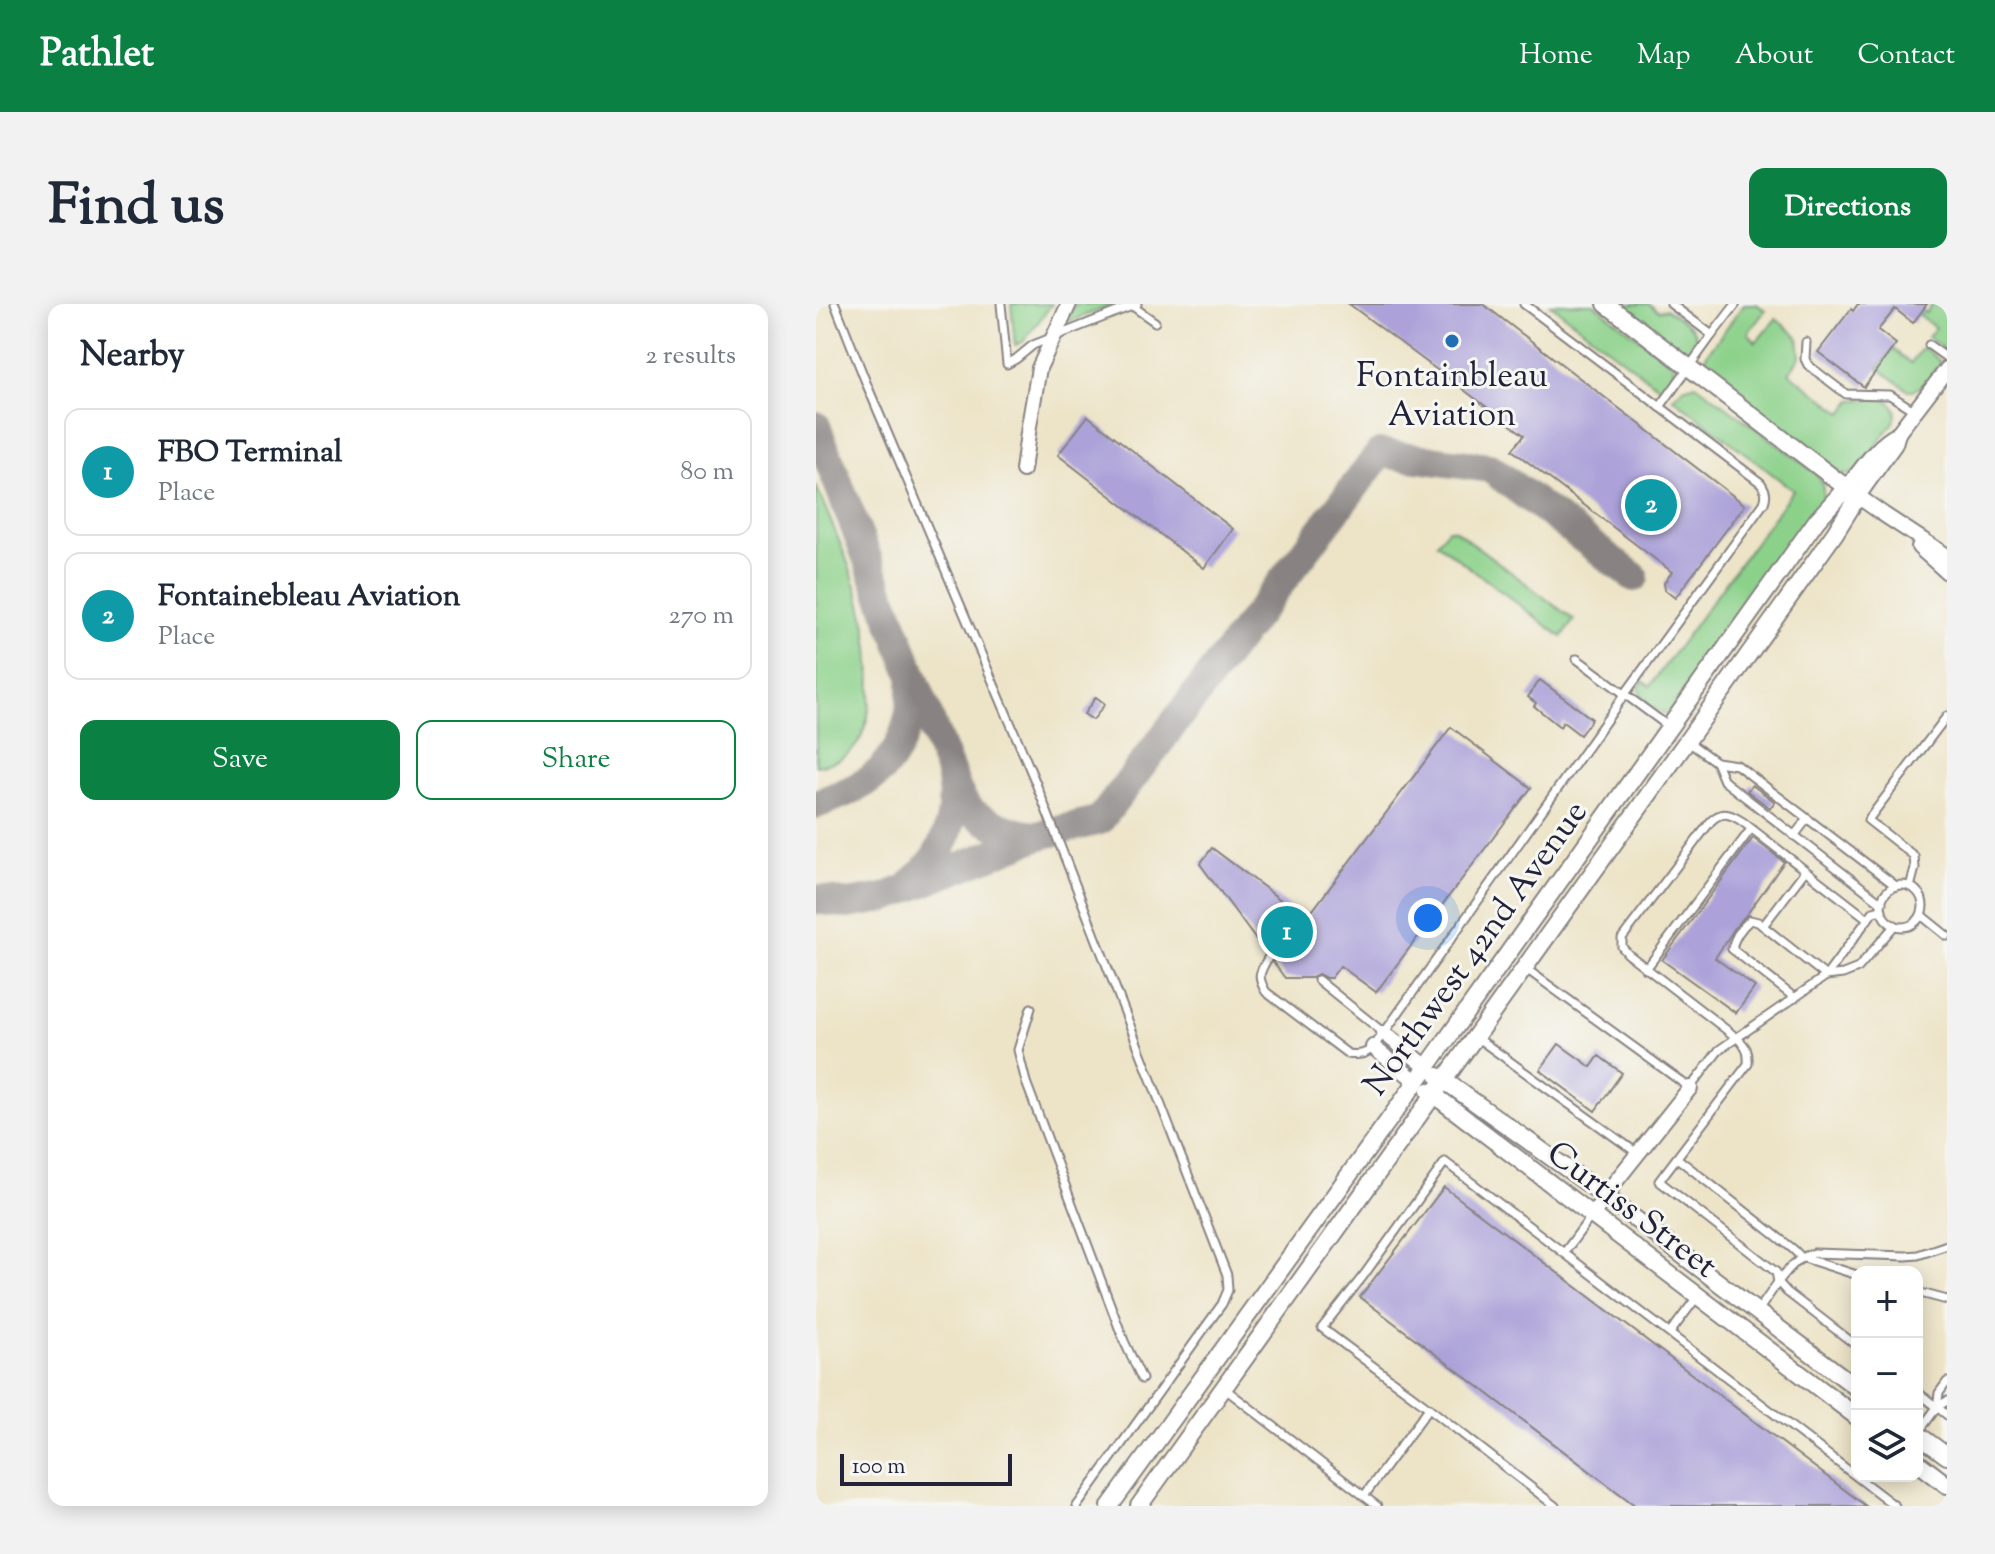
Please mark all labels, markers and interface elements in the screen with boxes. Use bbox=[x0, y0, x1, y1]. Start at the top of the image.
text: Pathlet bbox=[40, 29, 154, 83]
text: Home bbox=[1519, 36, 1593, 76]
text: Map bbox=[1637, 36, 1691, 76]
text: About bbox=[1735, 36, 1813, 76]
text: Contact bbox=[1857, 36, 1955, 76]
text: Find us bbox=[48, 168, 224, 249]
button: Directions bbox=[1749, 168, 1947, 248]
text: Nearby bbox=[80, 332, 185, 381]
marker: Fontainbleau Aviation bbox=[1443, 332, 1461, 350]
text: 2 results bbox=[645, 338, 736, 375]
place label: Fontainbleau Aviation bbox=[1356, 353, 1548, 441]
text: FBO Terminal bbox=[158, 432, 342, 475]
text: 1 bbox=[104, 454, 112, 491]
text: 80 m bbox=[680, 454, 734, 491]
text: Place bbox=[158, 475, 215, 512]
pin: 2 bbox=[1625, 475, 1677, 535]
text: Fontainebleau Aviation bbox=[158, 576, 460, 619]
text: 2 bbox=[102, 598, 114, 635]
text: 270 m bbox=[669, 598, 734, 635]
text: Place bbox=[158, 619, 215, 656]
button: Save bbox=[80, 720, 400, 800]
button: Share bbox=[416, 720, 736, 800]
street label: Northwest 42nd Avenue bbox=[1353, 791, 1601, 1107]
your location bbox=[1408, 898, 1448, 938]
pin: 1 bbox=[1261, 902, 1313, 962]
street label: Curtiss Street bbox=[1535, 1130, 1727, 1291]
map controls bbox=[1851, 1266, 1923, 1482]
button: + bbox=[1851, 1266, 1923, 1338]
button: − bbox=[1851, 1338, 1923, 1410]
button: layers bbox=[1851, 1410, 1923, 1482]
scale bar bbox=[840, 1450, 1012, 1486]
text: 100 m bbox=[852, 1452, 905, 1484]

